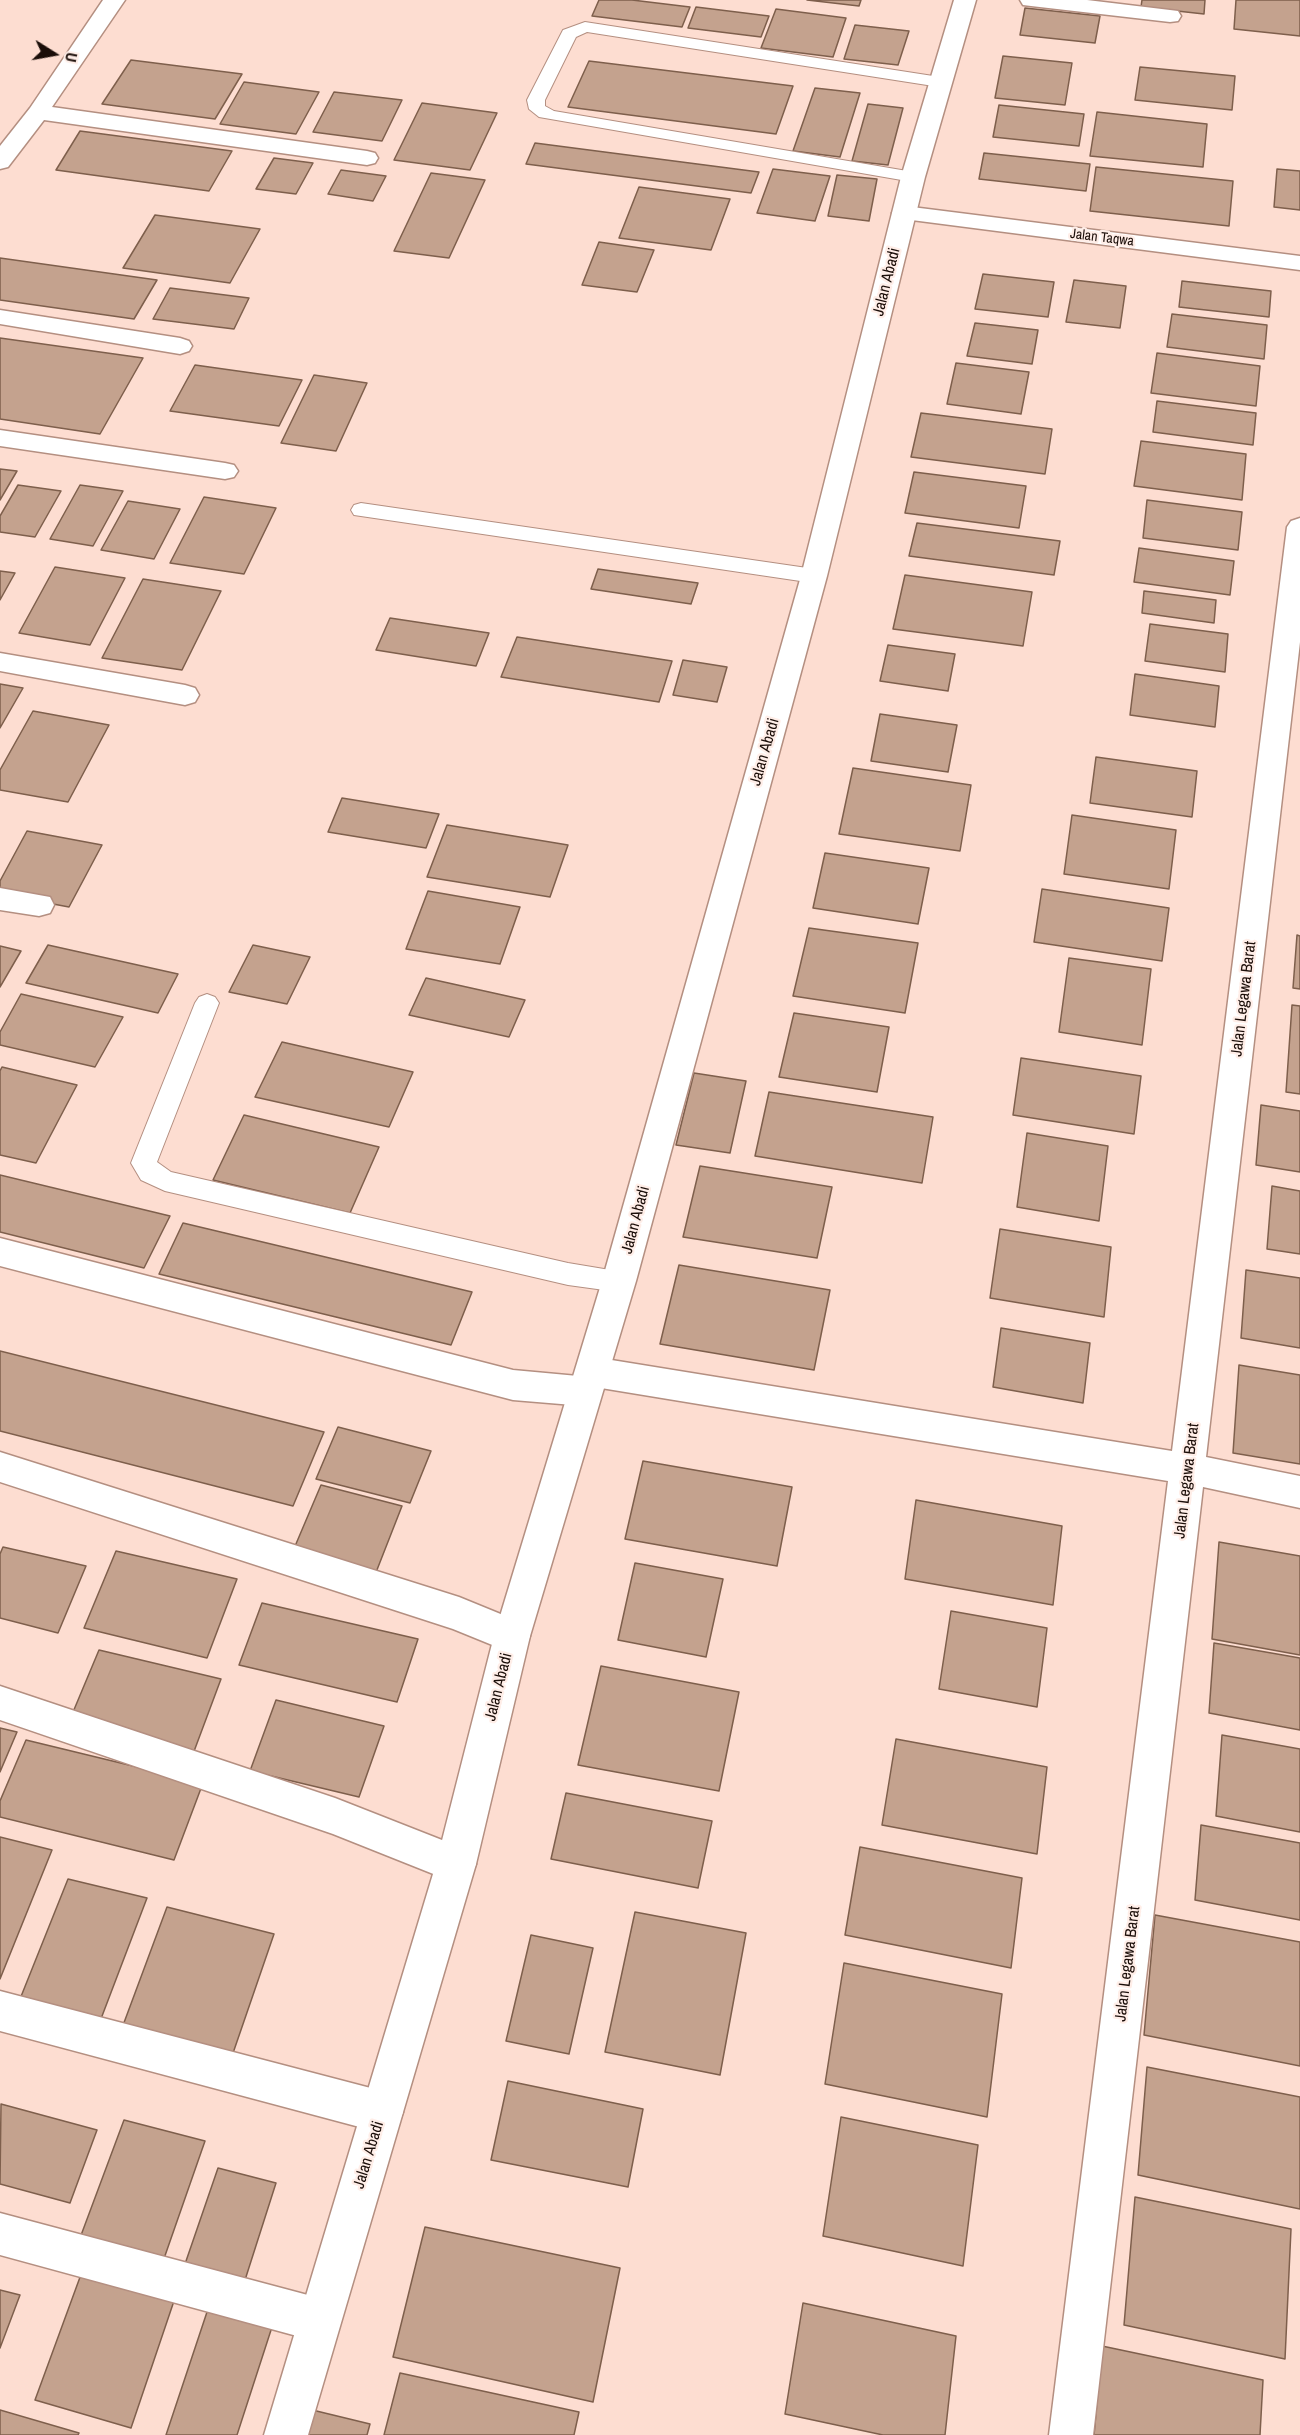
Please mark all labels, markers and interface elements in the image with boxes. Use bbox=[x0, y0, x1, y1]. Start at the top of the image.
north arrow bbox=[24, 24, 84, 84]
text: U bbox=[60, 51, 83, 64]
street label: Jalan Taqwa bbox=[1069, 226, 1135, 250]
street label: Jalan Abadi bbox=[869, 246, 905, 318]
street label: Jalan Abadi bbox=[746, 716, 784, 788]
street label: Jalan Legawa Barat bbox=[1227, 940, 1261, 1058]
street label: Jalan Abadi bbox=[618, 1184, 654, 1256]
street label: Jalan Legawa Barat bbox=[1170, 1422, 1204, 1540]
street label: Jalan Abadi bbox=[481, 1651, 517, 1723]
street label: Jalan Legawa Barat bbox=[1111, 1905, 1145, 2023]
street label: Jalan Abadi bbox=[350, 2119, 388, 2191]

